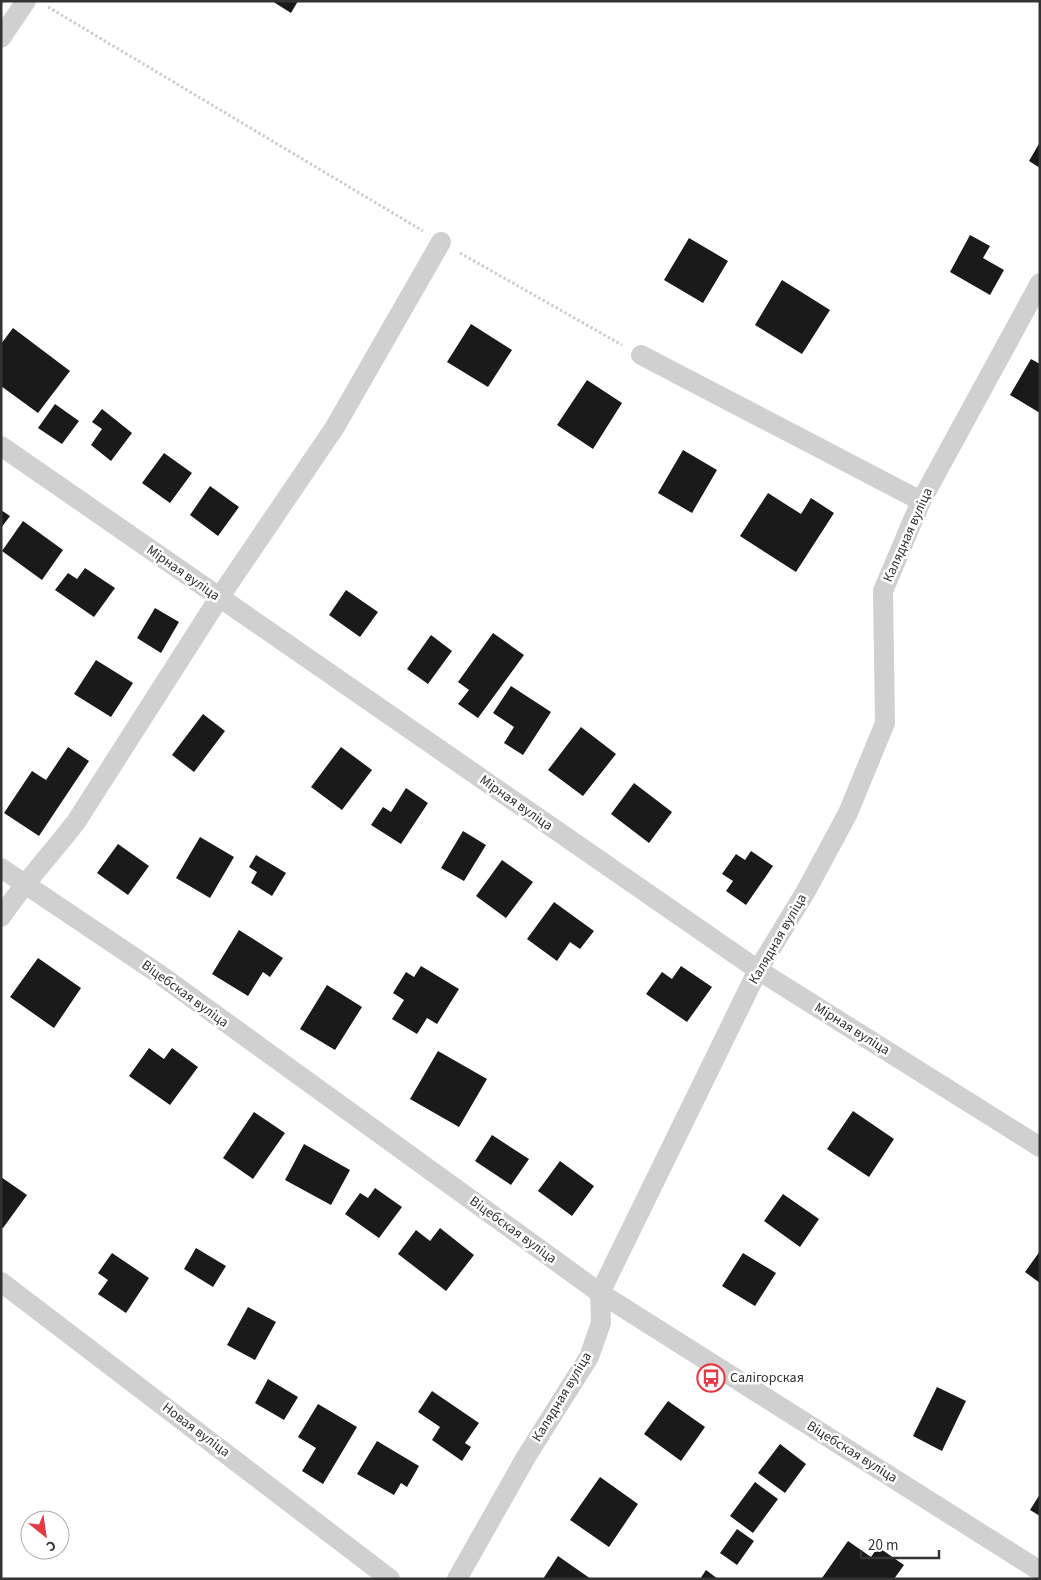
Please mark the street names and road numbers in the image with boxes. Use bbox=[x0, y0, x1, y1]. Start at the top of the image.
street label: Калядная вуліца bbox=[878, 485, 938, 585]
street label: Мірная вуліца bbox=[142, 540, 224, 606]
street label: Мірная вуліца bbox=[475, 770, 557, 836]
street label: Калядная вуліца bbox=[744, 890, 812, 988]
street label: Віцебская вуліца bbox=[137, 955, 233, 1033]
street label: Мірная вуліца bbox=[810, 998, 894, 1060]
street label: Віцебская вуліца bbox=[465, 1191, 561, 1269]
street label: Калядная вуліца bbox=[527, 1348, 597, 1446]
street label: Новая вуліца bbox=[158, 1398, 234, 1462]
street label: Віцебская вуліца bbox=[803, 1416, 901, 1488]

